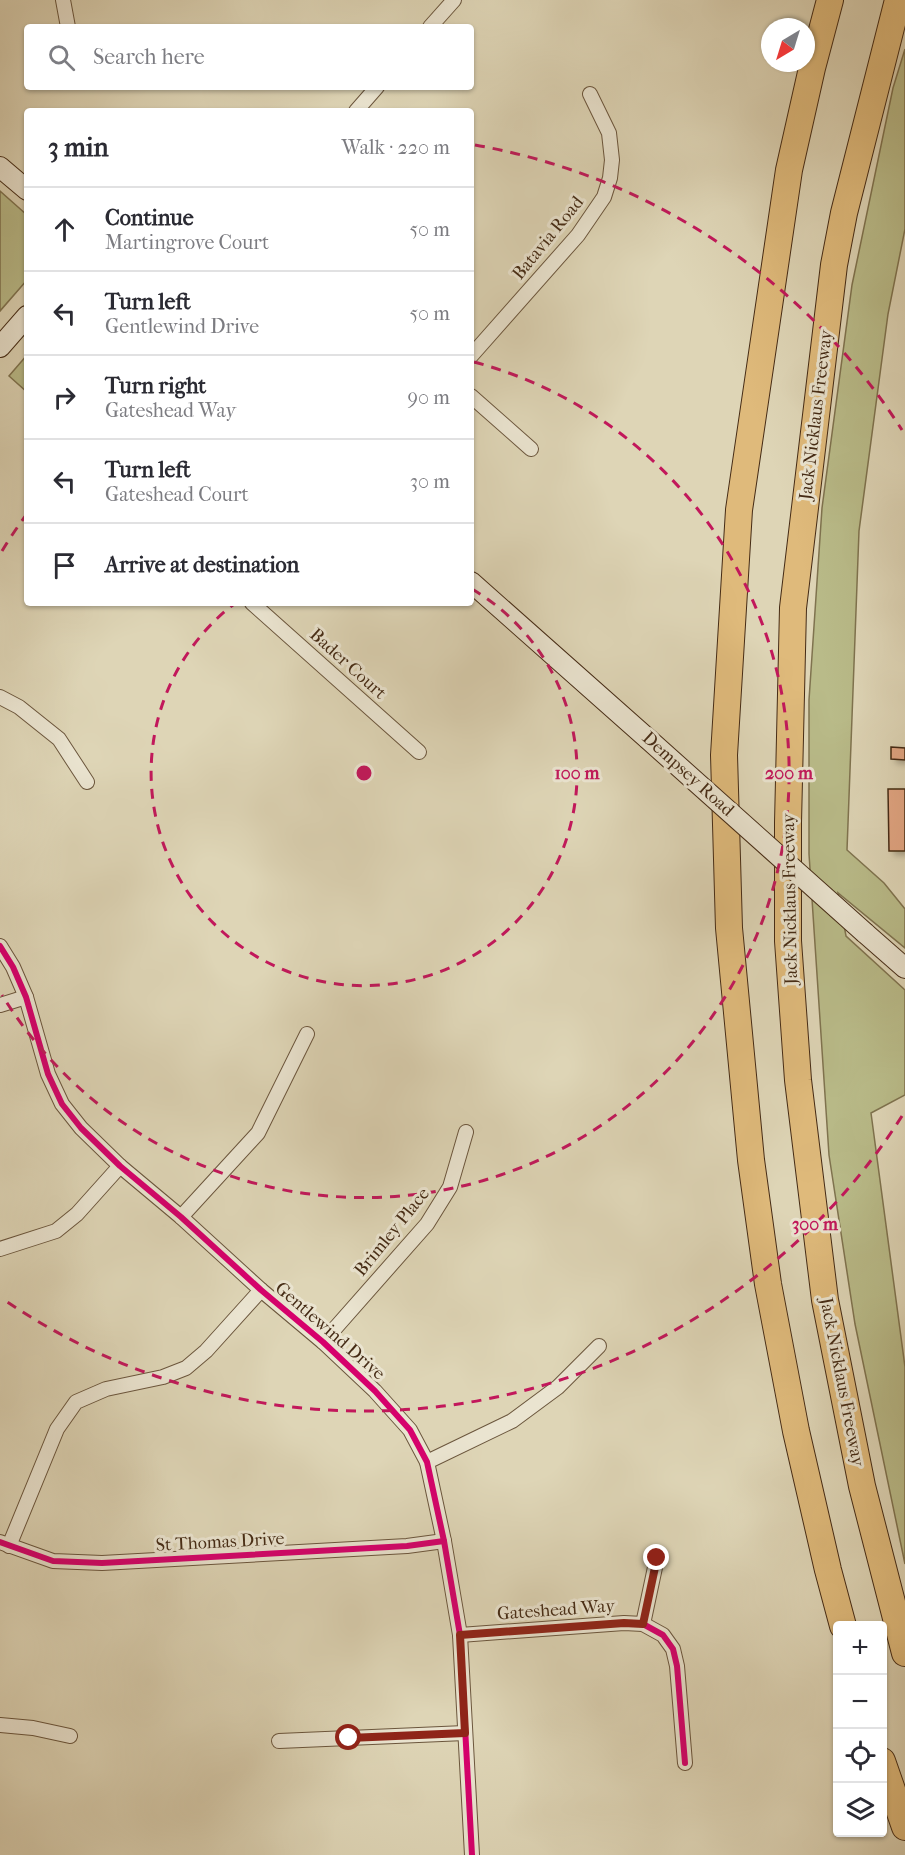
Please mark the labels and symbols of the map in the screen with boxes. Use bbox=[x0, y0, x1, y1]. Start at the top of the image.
north arrow bbox=[761, 18, 815, 72]
street label: Batavia Road bbox=[508, 192, 588, 284]
street label: Jack Nicklaus Freeway bbox=[795, 327, 837, 503]
street label: Bader Court bbox=[305, 624, 391, 704]
street label: Dempsey Road bbox=[638, 727, 738, 821]
centre of rings bbox=[354, 763, 374, 783]
text: 100 m bbox=[554, 763, 601, 784]
text: 200 m bbox=[765, 763, 814, 784]
street label: Jack Nicklaus Freeway bbox=[778, 812, 802, 987]
street label: Brimley Place bbox=[350, 1184, 434, 1280]
text: 300 m bbox=[792, 1214, 839, 1235]
street label: Gentlewind Drive bbox=[271, 1278, 389, 1384]
street label: Jack Nicklaus Freeway bbox=[815, 1294, 869, 1469]
street label: St Thomas Drive bbox=[155, 1528, 285, 1556]
route end bbox=[643, 1544, 669, 1570]
street label: Gateshead Way bbox=[496, 1595, 617, 1625]
route start bbox=[335, 1724, 361, 1750]

